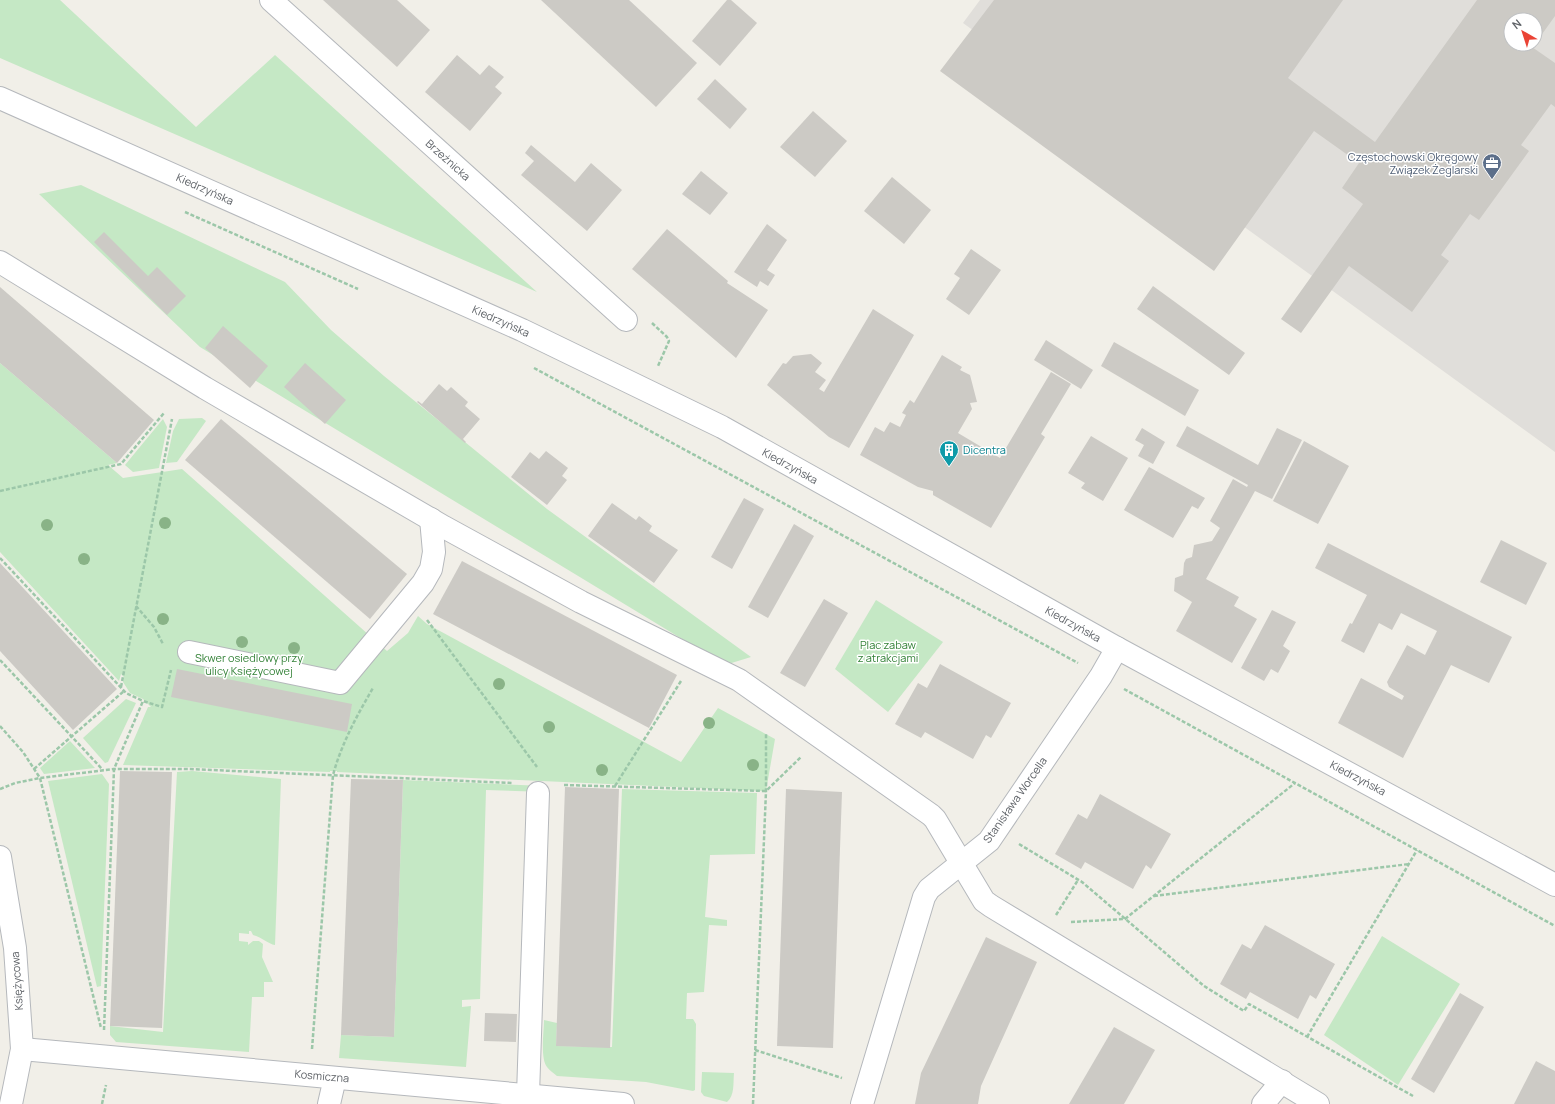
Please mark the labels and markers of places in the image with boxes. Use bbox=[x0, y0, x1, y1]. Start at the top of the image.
place label: Częstochowski Okręgowy Związek Żeglarski bbox=[1348, 149, 1478, 177]
office icon: Częstochowski Okręgowy Związek Żeglarski bbox=[1481, 152, 1503, 180]
building icon: Dicentra bbox=[938, 439, 960, 467]
place label: Dicentra bbox=[963, 442, 1006, 457]

